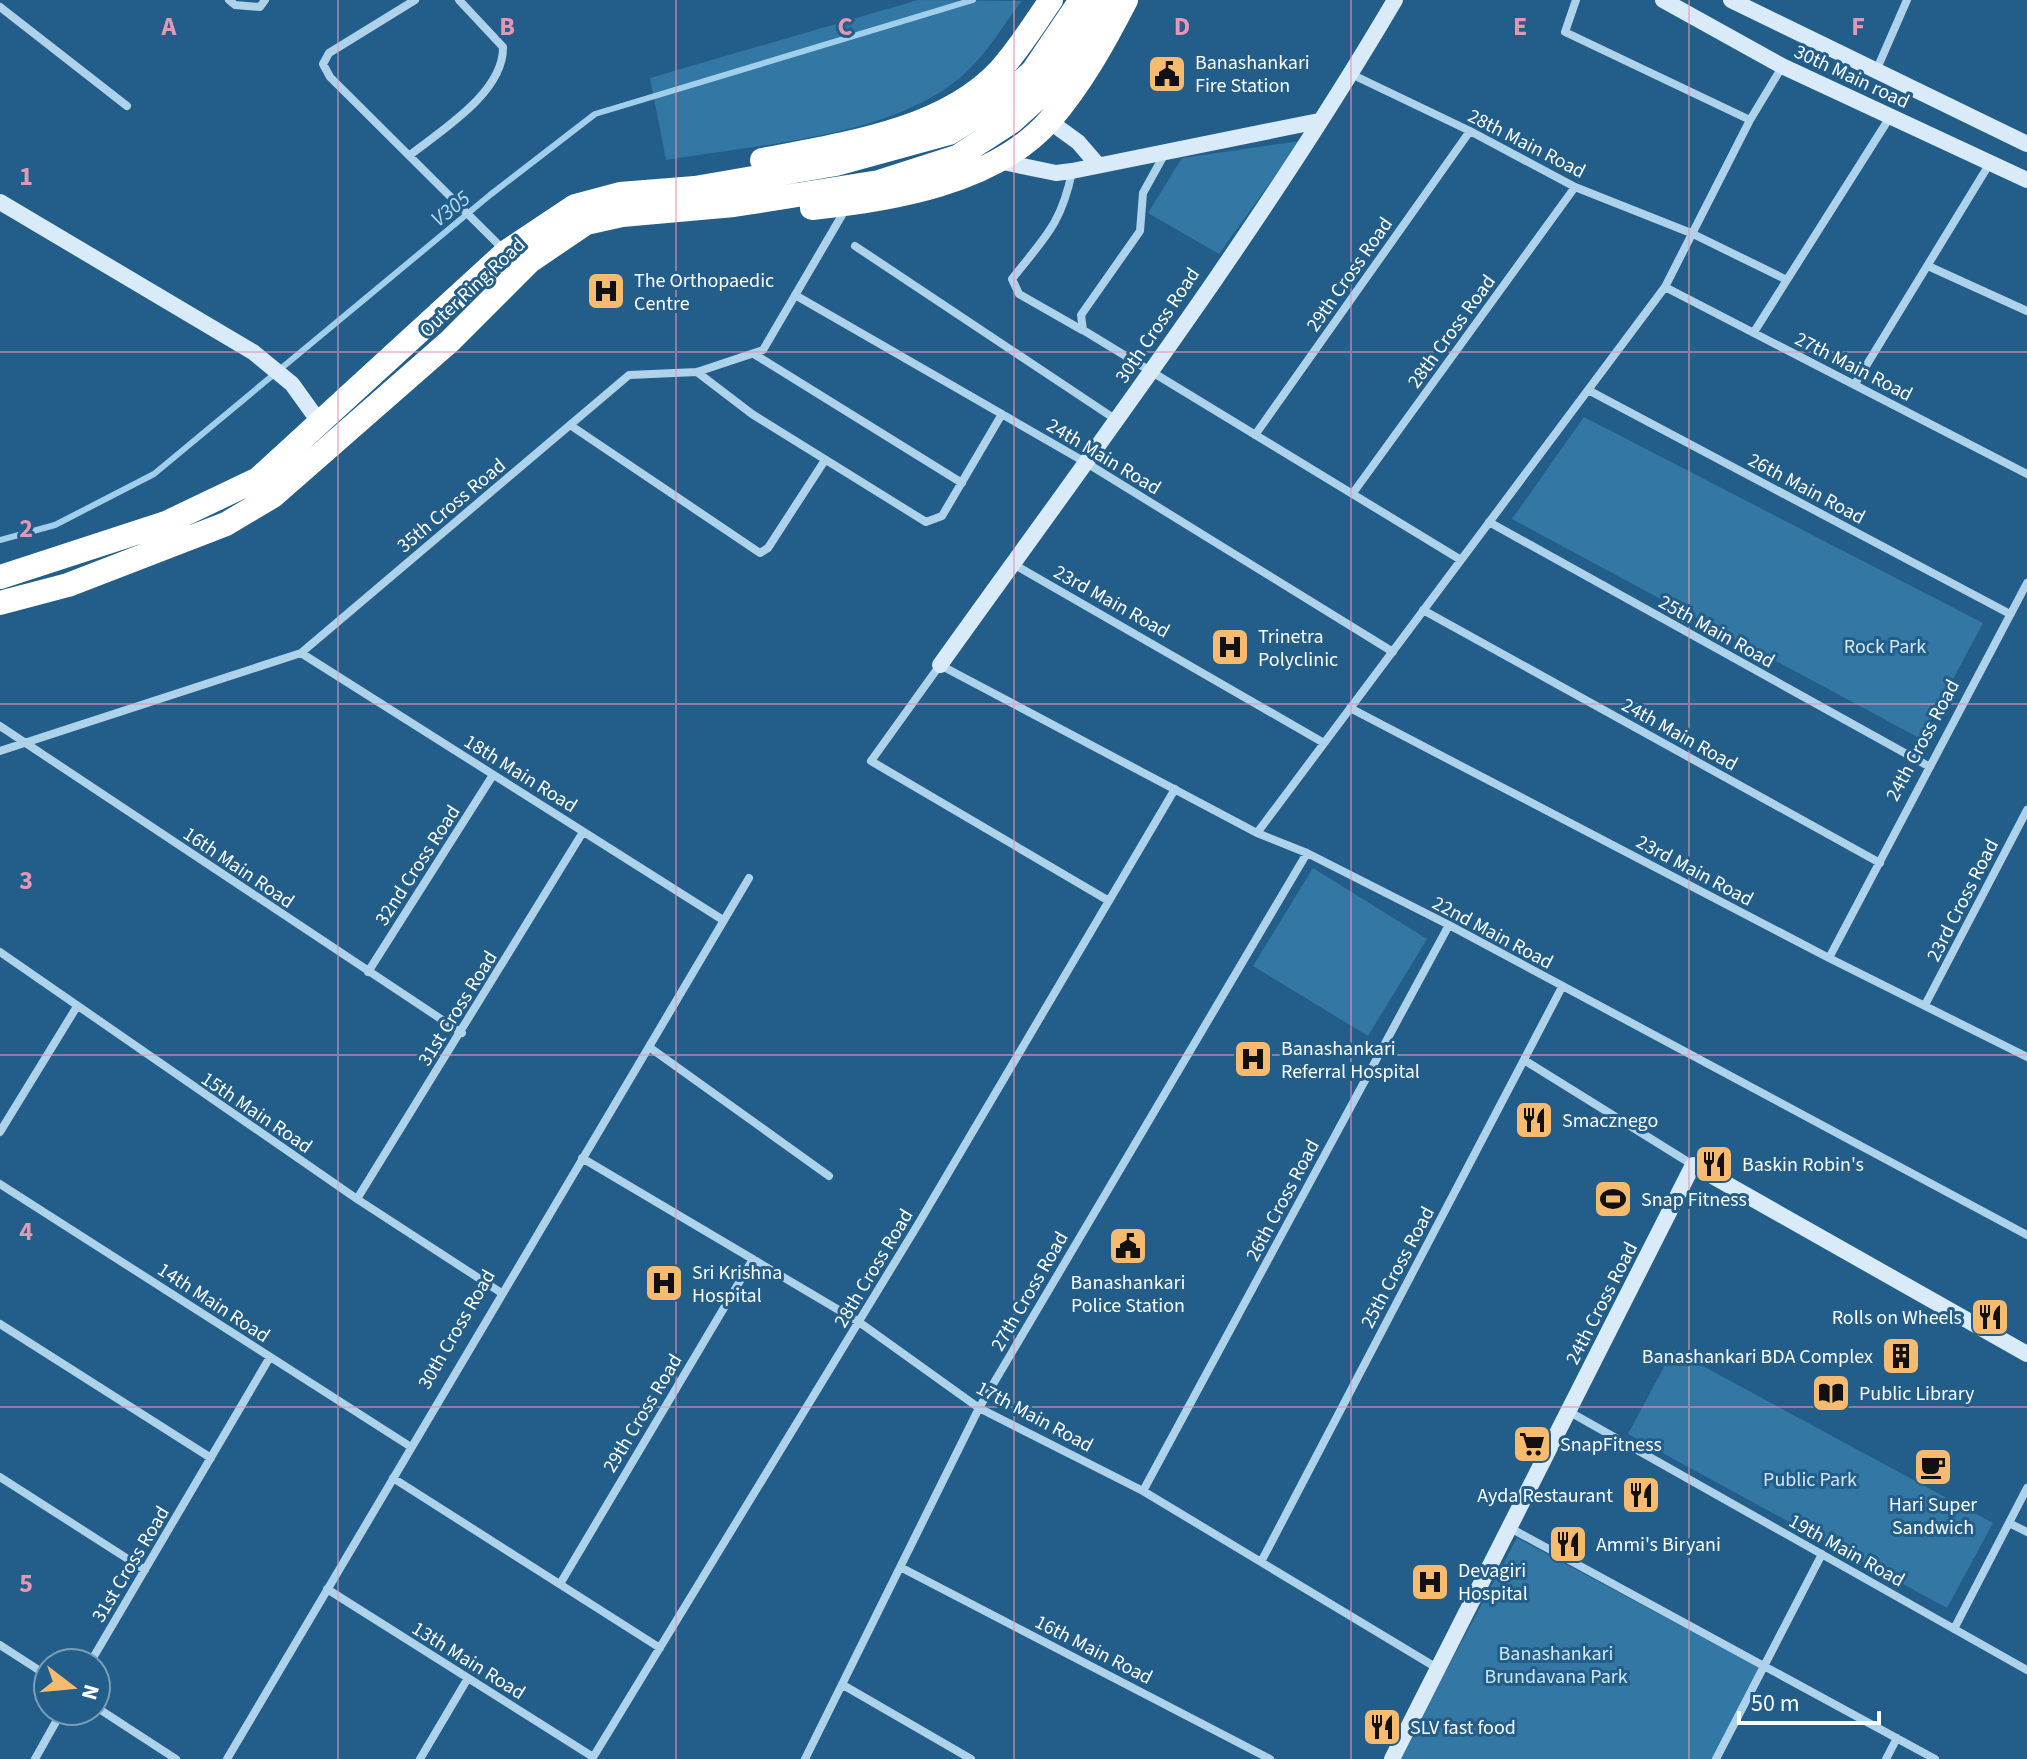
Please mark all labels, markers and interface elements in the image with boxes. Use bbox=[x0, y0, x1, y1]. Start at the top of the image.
text: A bbox=[161, 8, 178, 45]
text: B bbox=[499, 8, 515, 45]
text: C bbox=[837, 8, 853, 45]
text: D bbox=[1174, 8, 1190, 45]
text: E bbox=[1513, 8, 1527, 45]
text: F bbox=[1851, 8, 1865, 45]
street label: 30th Main road bbox=[1789, 38, 1914, 116]
place label: Banashankari Fire Station bbox=[1195, 49, 1310, 100]
public building icon: Banashankari Fire Station bbox=[1146, 53, 1188, 95]
street label: 28th Main Road bbox=[1463, 102, 1590, 186]
text: 1 bbox=[19, 158, 33, 195]
water label: V305 bbox=[424, 183, 478, 235]
street label: 29th Cross Road bbox=[1300, 212, 1400, 338]
street label: Outer Ring Road bbox=[413, 231, 532, 344]
street label: 30th Cross Road bbox=[1109, 262, 1207, 389]
place label: The Orthopaedic Centre bbox=[634, 267, 774, 318]
street label: 28th Cross Road bbox=[1401, 269, 1503, 394]
hospital icon: The Orthopaedic Centre bbox=[585, 270, 627, 312]
street label: 27th Main Road bbox=[1790, 325, 1917, 409]
street label: 24th Main Road bbox=[1041, 412, 1166, 502]
street label: 26th Main Road bbox=[1743, 446, 1870, 532]
street label: 35th Cross Road bbox=[391, 452, 512, 560]
text: 2 bbox=[19, 510, 33, 547]
street label: 23rd Main Road bbox=[1048, 558, 1175, 645]
street label: 25th Main Road bbox=[1653, 588, 1780, 675]
place label: Trinetra Polyclinic bbox=[1258, 623, 1338, 674]
hospital icon: Trinetra Polyclinic bbox=[1209, 626, 1251, 668]
park label: Rock Park bbox=[1844, 633, 1926, 661]
street label: 24th Cross Road bbox=[1879, 675, 1967, 806]
street label: 24th Main Road bbox=[1616, 691, 1743, 778]
street label: 18th Main Road bbox=[458, 728, 583, 820]
street label: 32nd Cross Road bbox=[368, 800, 467, 931]
street label: 16th Main Road bbox=[177, 820, 300, 915]
street label: 23rd Main Road bbox=[1631, 828, 1758, 914]
street label: 23rd Cross Road bbox=[1920, 834, 2006, 967]
text: 3 bbox=[19, 862, 33, 899]
street label: 22nd Main Road bbox=[1427, 889, 1558, 977]
street label: 31st Cross Road bbox=[411, 945, 505, 1072]
place label: Banashankari Referral Hospital bbox=[1281, 1035, 1420, 1086]
hospital icon: Banashankari Referral Hospital bbox=[1232, 1038, 1274, 1080]
street label: 15th Main Road bbox=[195, 1065, 318, 1160]
restaurant icon: Smacznego bbox=[1513, 1099, 1555, 1141]
place label: Smacznego bbox=[1562, 1107, 1658, 1135]
street label: 26th Cross Road bbox=[1239, 1135, 1327, 1266]
restaurant icon: Baskin Robin's bbox=[1693, 1143, 1735, 1185]
place label: Baskin Robin's bbox=[1742, 1151, 1864, 1179]
sports icon: Snap Fitness bbox=[1592, 1178, 1634, 1220]
place label: Snap Fitness bbox=[1641, 1186, 1747, 1214]
street label: 25th Cross Road bbox=[1354, 1202, 1442, 1333]
street label: 28th Cross Road bbox=[827, 1204, 920, 1333]
text: 4 bbox=[19, 1213, 33, 1250]
public building icon: Banashankari Police Station bbox=[1107, 1225, 1149, 1267]
street label: 27th Cross Road bbox=[984, 1226, 1076, 1357]
street label: 24th Cross Road bbox=[1559, 1237, 1645, 1370]
street label: 14th Main Road bbox=[152, 1256, 275, 1350]
place label: Sri Krishna Hospital bbox=[692, 1259, 782, 1310]
hospital icon: Sri Krishna Hospital bbox=[643, 1262, 685, 1304]
street label: 30th Cross Road bbox=[411, 1264, 503, 1395]
place label: Banashankari Police Station bbox=[1071, 1269, 1185, 1320]
restaurant icon: Rolls on Wheels bbox=[1969, 1296, 2011, 1338]
place label: Rolls on Wheels bbox=[1832, 1304, 1962, 1332]
building icon: Banashankari BDA Complex bbox=[1880, 1335, 1922, 1377]
place label: Banashankari BDA Complex bbox=[1642, 1343, 1873, 1371]
street label: 29th Cross Road bbox=[596, 1349, 689, 1478]
library icon: Public Library bbox=[1810, 1372, 1852, 1414]
street label: 17th Main Road bbox=[971, 1374, 1098, 1460]
place label: Public Library bbox=[1859, 1380, 1975, 1408]
supermarket icon: SnapFitness bbox=[1511, 1423, 1553, 1465]
place label: SnapFitness bbox=[1560, 1431, 1662, 1459]
cafe icon: Hari Super Sandwich bbox=[1912, 1446, 1954, 1488]
park label: Public Park bbox=[1763, 1466, 1857, 1494]
restaurant icon: Ayda Restaurant bbox=[1620, 1474, 1662, 1516]
place label: Ayda Restaurant bbox=[1477, 1482, 1613, 1510]
place label: Hari Super Sandwich bbox=[1889, 1491, 1977, 1542]
street label: 31st Cross Road bbox=[85, 1501, 177, 1628]
street label: 19th Main Road bbox=[1783, 1507, 1910, 1594]
restaurant icon: Ammi's Biryani bbox=[1547, 1523, 1589, 1565]
place label: Ammi's Biryani bbox=[1596, 1531, 1721, 1559]
place label: Devagiri Hospital bbox=[1458, 1557, 1528, 1608]
hospital icon: Devagiri Hospital bbox=[1409, 1561, 1451, 1603]
text: 5 bbox=[19, 1565, 33, 1602]
street label: 16th Main Road bbox=[1030, 1608, 1157, 1692]
street label: 13th Main Road bbox=[406, 1615, 531, 1707]
park label: Banashankari Brundavana Park bbox=[1484, 1640, 1628, 1691]
north arrow bbox=[32, 1647, 112, 1727]
scale bar bbox=[1739, 1675, 1879, 1725]
text: N bbox=[73, 1681, 108, 1704]
text: 50 m bbox=[1751, 1686, 1800, 1721]
restaurant icon: SLV fast food bbox=[1361, 1706, 1403, 1748]
place label: SLV fast food bbox=[1410, 1714, 1516, 1742]

